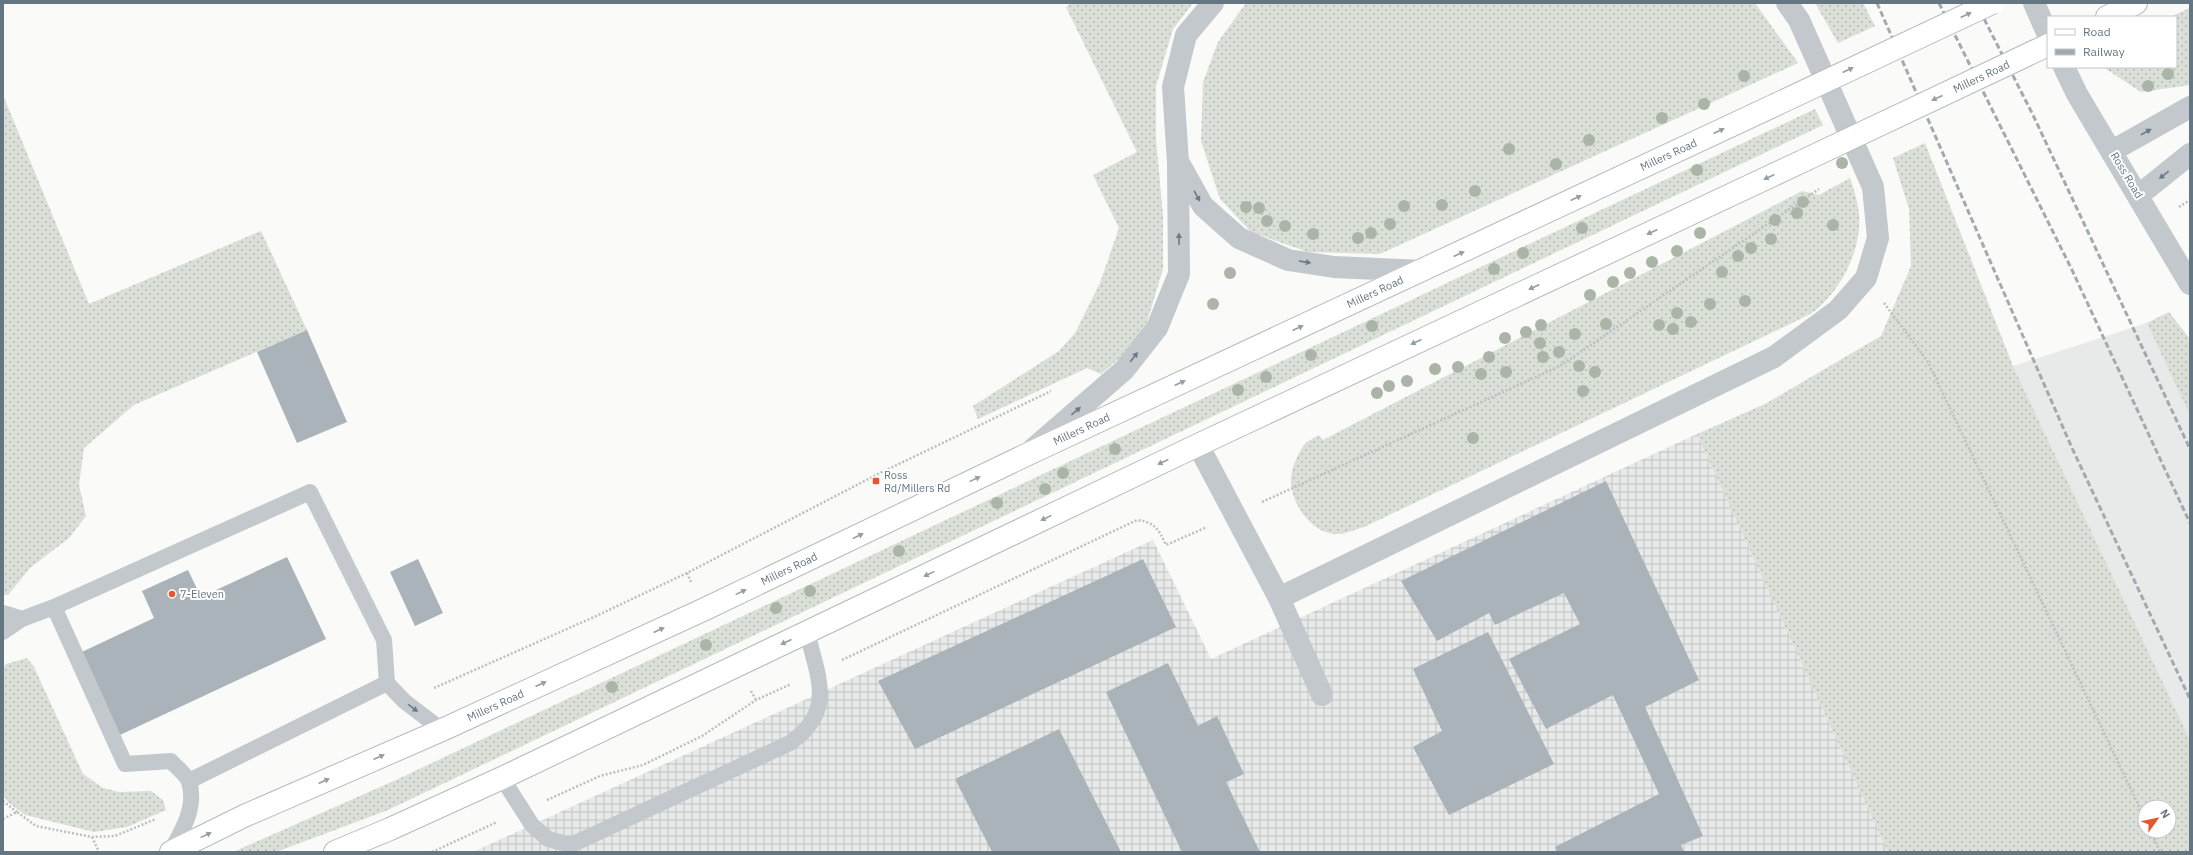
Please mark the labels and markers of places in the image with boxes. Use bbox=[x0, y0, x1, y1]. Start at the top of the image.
place label: Ross Rd/Millers Rd bbox=[884, 468, 950, 495]
marker: Ross Rd/Millers Rd bbox=[871, 476, 881, 486]
place label: 7-Eleven bbox=[180, 587, 224, 601]
marker: 7-Eleven bbox=[167, 589, 177, 599]

